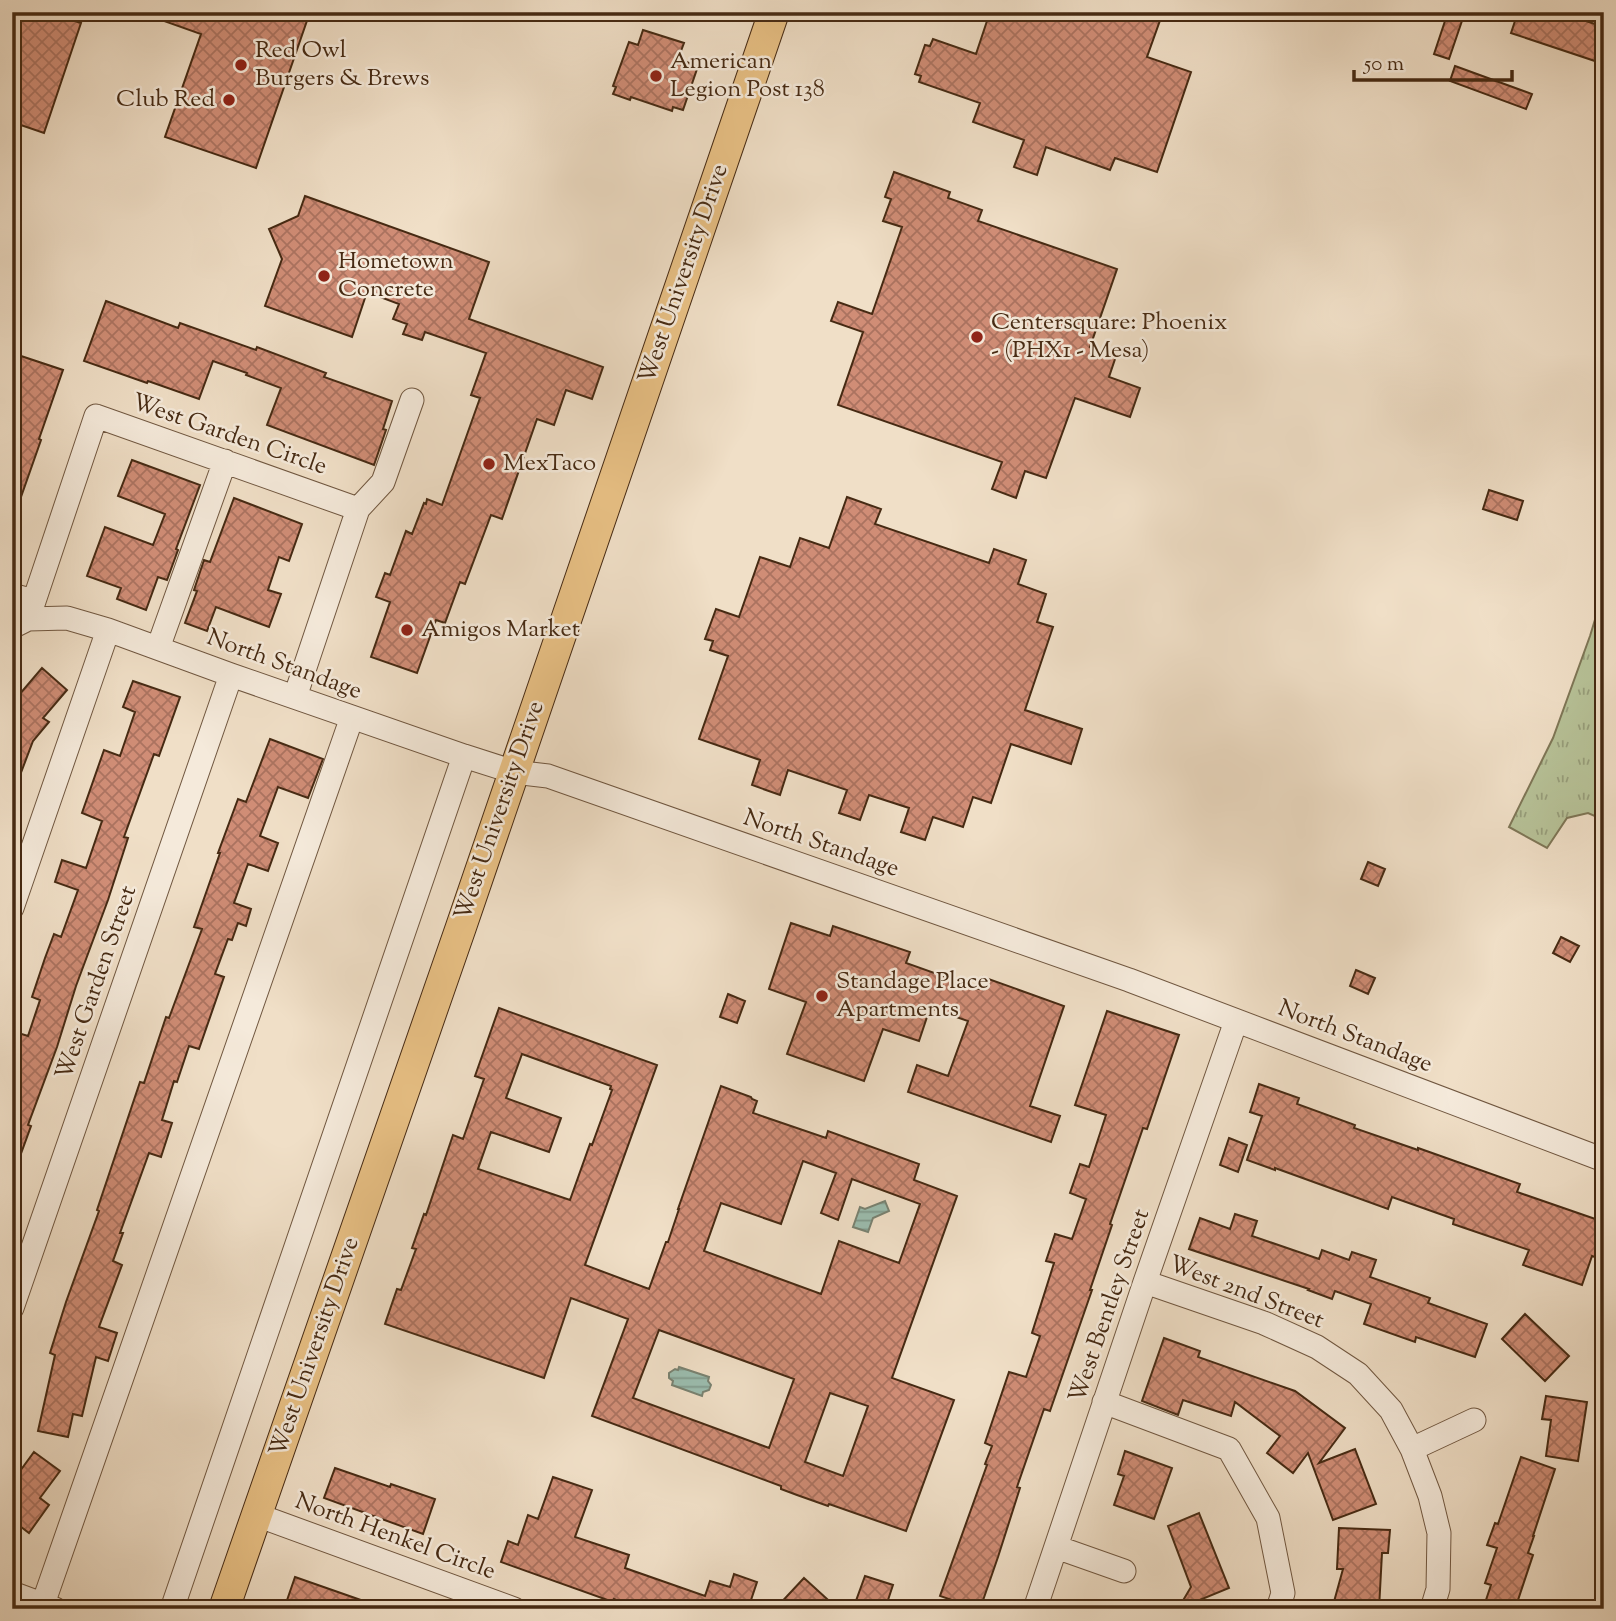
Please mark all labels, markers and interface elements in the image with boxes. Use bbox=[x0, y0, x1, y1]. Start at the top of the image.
place label: Red Owl Burgers & Brews bbox=[255, 34, 429, 96]
scale bar bbox=[1354, 38, 1511, 82]
place label: American Legion Post 138 bbox=[670, 45, 825, 107]
text: 50 m bbox=[1363, 50, 1404, 80]
marker: Red Owl Burgers & Brews bbox=[233, 57, 249, 73]
marker: American Legion Post 138 bbox=[648, 68, 664, 84]
place label: Club Red bbox=[116, 83, 215, 117]
marker: Club Red bbox=[221, 92, 237, 108]
street label: West University Drive bbox=[631, 160, 737, 388]
place label: Hometown Concrete bbox=[338, 245, 454, 307]
marker: Hometown Concrete bbox=[316, 268, 332, 284]
place label: Centersquare: Phoenix - (PHX1 - Mesa) bbox=[991, 306, 1228, 368]
marker: Centersquare: Phoenix - (PHX1 - Mesa) bbox=[969, 329, 985, 345]
street label: West Garden Circle bbox=[127, 386, 331, 484]
place label: MexTaco bbox=[503, 447, 596, 481]
marker: MexTaco bbox=[481, 456, 497, 472]
place label: Amigos Market bbox=[421, 613, 580, 647]
street label: North Standage bbox=[202, 621, 366, 709]
marker: Amigos Market bbox=[399, 622, 415, 638]
street label: West University Drive bbox=[447, 697, 553, 925]
street label: North Standage bbox=[738, 801, 904, 887]
street label: West Garden Street bbox=[48, 881, 146, 1085]
place label: Standage Place Apartments bbox=[836, 965, 989, 1027]
marker: Standage Place Apartments bbox=[814, 988, 830, 1004]
street label: North Standage bbox=[1273, 992, 1437, 1082]
street label: West Bentley Street bbox=[1061, 1204, 1159, 1408]
street label: West University Drive bbox=[262, 1233, 368, 1461]
street label: West 2nd Street bbox=[1163, 1248, 1329, 1338]
street label: North Henkel Circle bbox=[290, 1485, 500, 1589]

